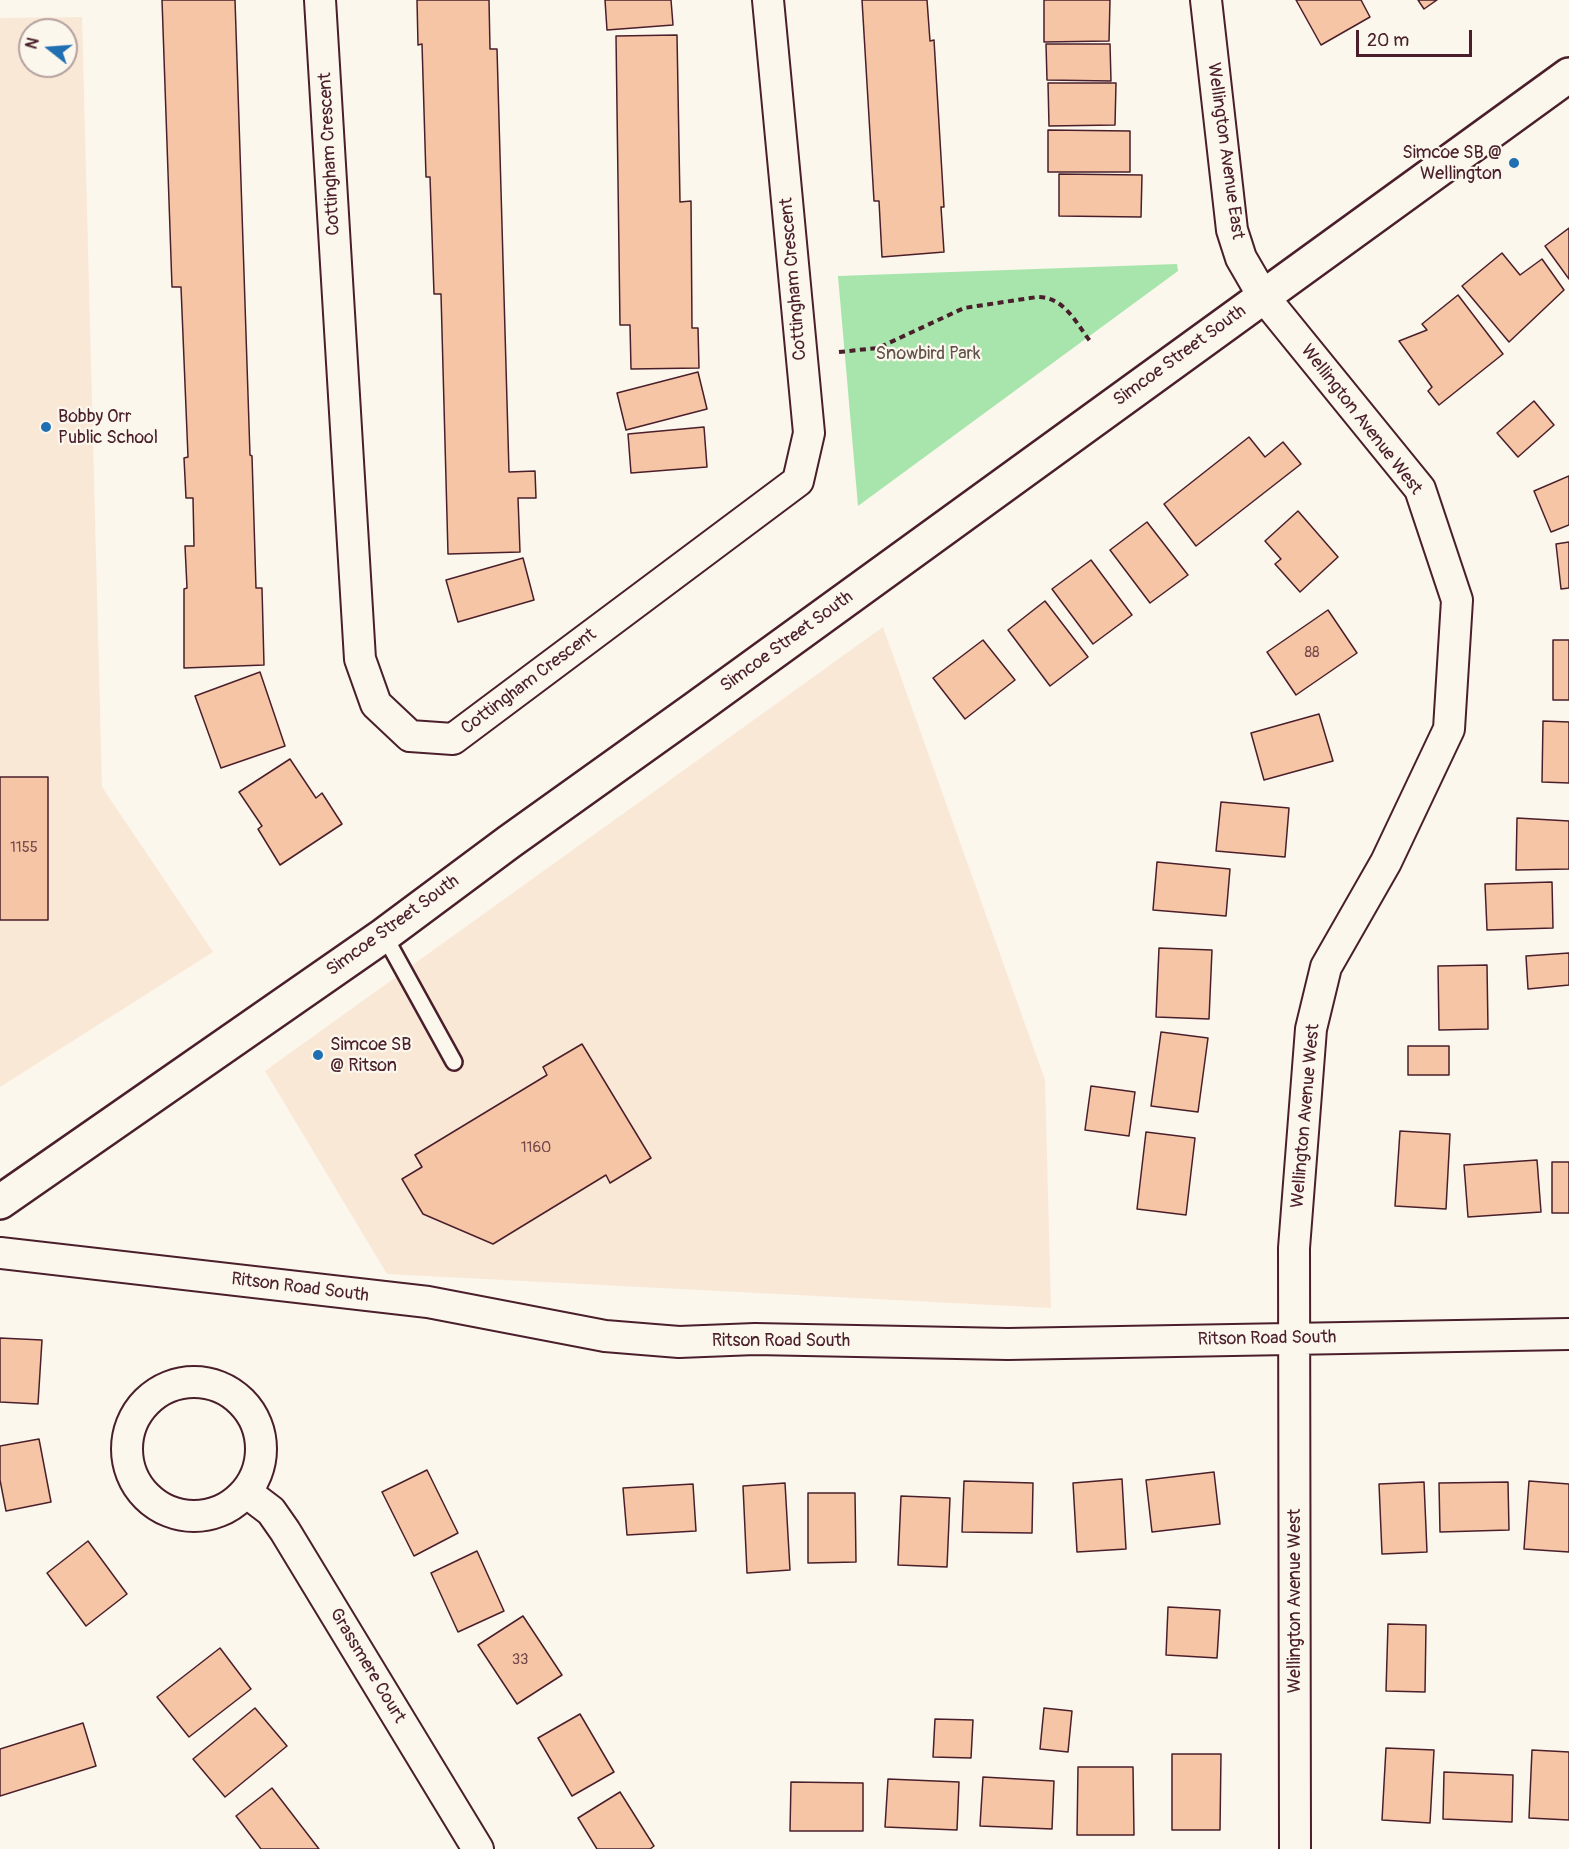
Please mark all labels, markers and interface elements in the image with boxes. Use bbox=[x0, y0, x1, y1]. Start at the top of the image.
north arrow bbox=[18, 18, 78, 78]
scale bar bbox=[1359, 18, 1474, 56]
text: 20 m bbox=[1367, 29, 1409, 52]
text: N bbox=[22, 35, 44, 51]
street label: Wellington Avenue East bbox=[1202, 61, 1248, 241]
street label: Cottingham Crescent bbox=[315, 72, 345, 236]
place label: Simcoe SB @ Wellington bbox=[1402, 142, 1502, 184]
marker: Simcoe SB @ Wellington bbox=[1507, 156, 1521, 170]
street label: Cottingham Crescent bbox=[776, 197, 812, 361]
street label: Simcoe Street South bbox=[1110, 301, 1250, 411]
street label: Wellington Avenue West bbox=[1296, 341, 1426, 499]
park label: Snowbird Park bbox=[875, 343, 981, 365]
place label: Bobby Orr Public School bbox=[58, 406, 158, 448]
marker: Bobby Orr Public School bbox=[39, 420, 53, 434]
street label: Simcoe Street South bbox=[717, 587, 857, 697]
street label: Cottingham Crescent bbox=[457, 624, 601, 740]
house number: 88 bbox=[1304, 644, 1320, 662]
house number: 1155 bbox=[10, 839, 38, 857]
street label: Simcoe Street South bbox=[323, 871, 463, 981]
street label: Wellington Avenue West bbox=[1287, 1023, 1325, 1209]
place label: Simcoe SB @ Ritson bbox=[330, 1034, 412, 1076]
marker: Simcoe SB @ Ritson bbox=[311, 1048, 325, 1062]
house number: 1160 bbox=[521, 1139, 551, 1157]
street label: Ritson Road South bbox=[230, 1269, 370, 1307]
street label: Ritson Road South bbox=[1198, 1327, 1336, 1351]
street label: Ritson Road South bbox=[712, 1330, 850, 1352]
street label: Wellington Avenue West bbox=[1284, 1509, 1306, 1693]
street label: Grassmere Court bbox=[324, 1605, 410, 1727]
house number: 33 bbox=[512, 1651, 528, 1669]

